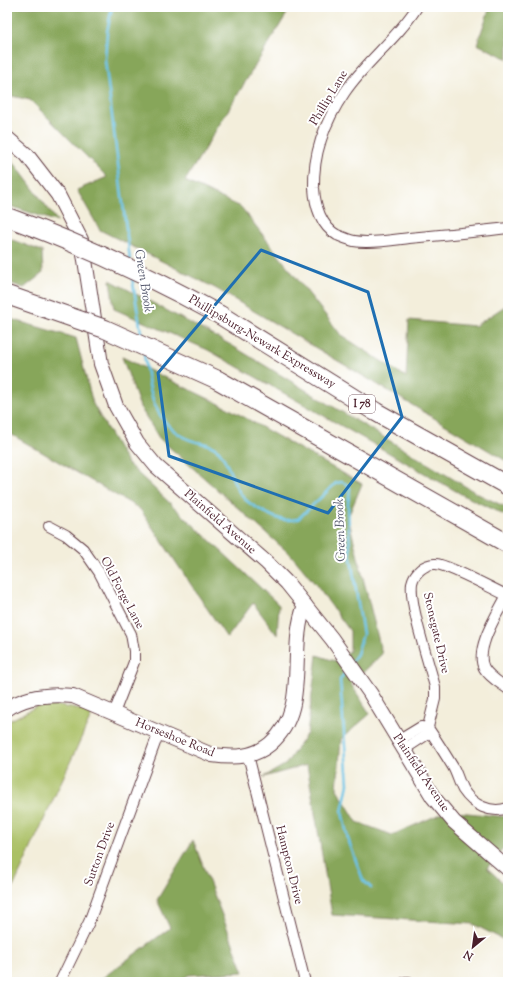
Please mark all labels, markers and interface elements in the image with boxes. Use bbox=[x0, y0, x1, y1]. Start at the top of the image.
street label: Phillip Lane bbox=[305, 67, 353, 129]
water label: Green Brook bbox=[129, 248, 157, 314]
street label: Phillipsburg-Newark Expressway bbox=[185, 291, 339, 393]
road number: I 78 bbox=[349, 395, 375, 413]
street label: Plainfield Avenue bbox=[180, 485, 260, 559]
water label: Green Brook bbox=[331, 498, 351, 562]
street label: Old Forge Lane bbox=[95, 554, 149, 633]
street label: Stonegate Drive bbox=[418, 591, 454, 676]
street label: Horseshoe Road bbox=[133, 714, 218, 762]
street label: Plainfield Avenue bbox=[388, 730, 454, 816]
street label: Sutton Drive bbox=[80, 819, 120, 889]
street label: Hampton Drive bbox=[271, 824, 308, 907]
north arrow bbox=[453, 927, 493, 967]
text: N bbox=[461, 946, 477, 964]

